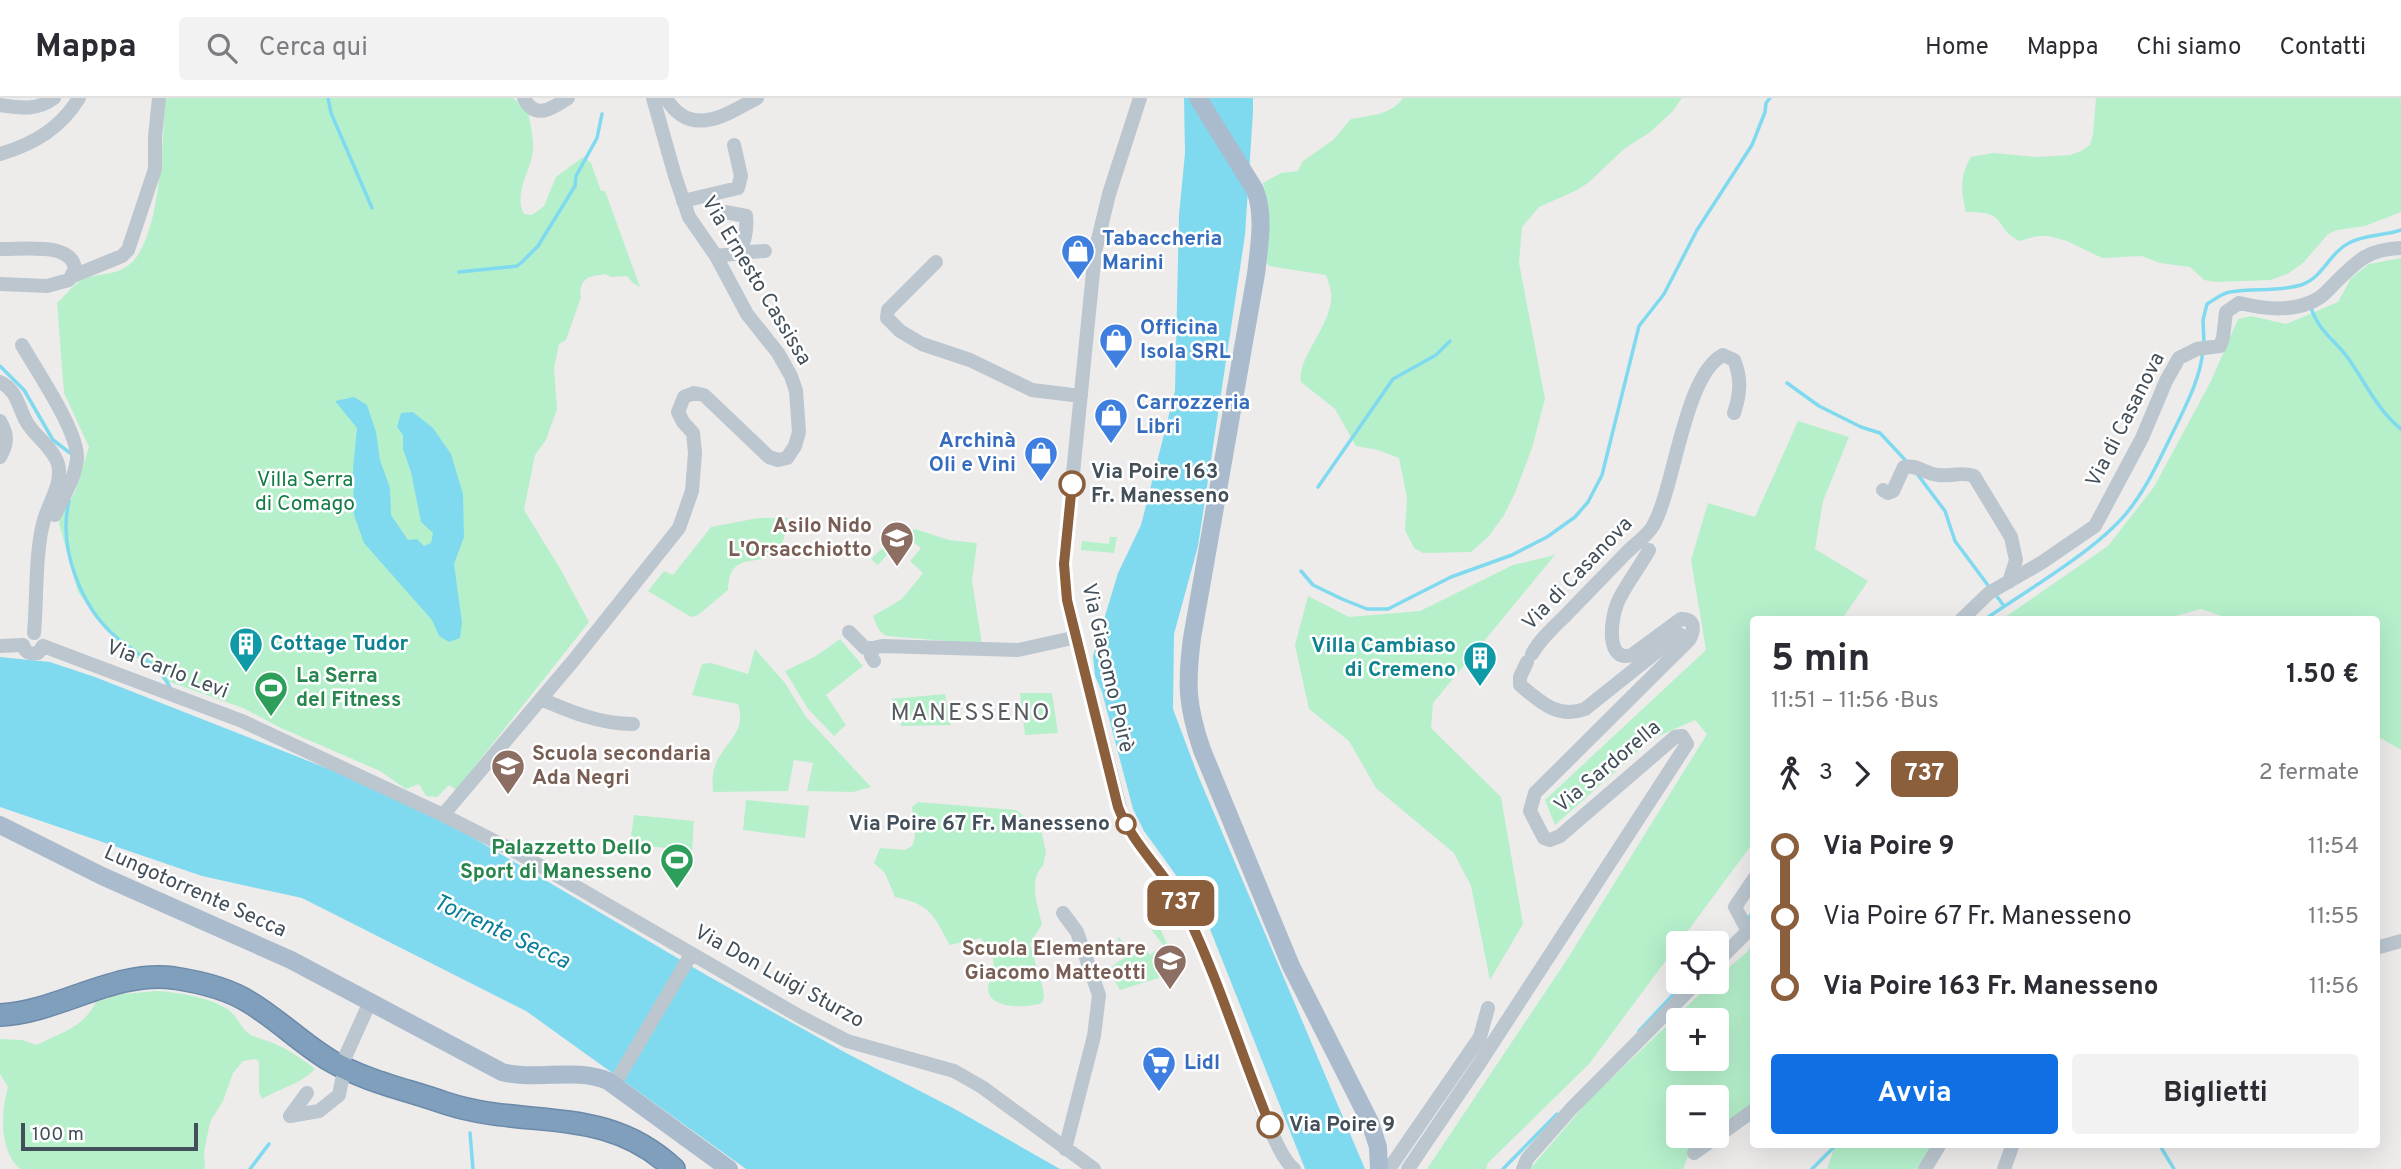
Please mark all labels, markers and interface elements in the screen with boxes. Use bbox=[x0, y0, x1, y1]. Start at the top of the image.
search box bbox=[179, 17, 669, 80]
text: Mappa bbox=[35, 27, 137, 69]
icon: search bbox=[203, 29, 241, 67]
text: Cerca qui bbox=[259, 32, 368, 65]
text: Home bbox=[1925, 33, 1989, 63]
text: Mappa bbox=[2027, 33, 2098, 63]
text: Chi siamo bbox=[2136, 33, 2241, 63]
text: Contatti bbox=[2279, 33, 2366, 63]
street label: Via Ernesto Cassissa bbox=[695, 191, 817, 371]
place label: Tabaccheria Marini bbox=[1102, 226, 1222, 277]
shop icon: Tabaccheria Marini bbox=[1059, 232, 1097, 281]
place label: Officina Isola SRL bbox=[1140, 315, 1231, 366]
shop icon: Officina Isola SRL bbox=[1097, 321, 1135, 370]
street label: Via di Casanova bbox=[2080, 348, 2172, 492]
place label: Carrozzeria Libri bbox=[1136, 390, 1250, 441]
shop icon: Carrozzeria Libri bbox=[1092, 396, 1130, 445]
place label: Archinà Oli e Vini bbox=[929, 428, 1016, 479]
shop icon: Archinà Oli e Vini bbox=[1022, 434, 1060, 483]
place label: Via Poire 163 Fr. Manesseno bbox=[1091, 459, 1229, 510]
park label: Villa Serra di Comago bbox=[255, 467, 355, 518]
marker: Via Poire 163 Fr. Manesseno bbox=[1059, 471, 1085, 497]
street label: Via di Casanova bbox=[1517, 511, 1639, 637]
place label: Asilo Nido L'Orsacchiotto bbox=[728, 513, 872, 564]
school or university icon: Asilo Nido L'Orsacchiotto bbox=[878, 519, 916, 568]
street label: Via Giacomo Poirè bbox=[1074, 581, 1140, 755]
building icon: Cottage Tudor bbox=[227, 625, 265, 674]
place label: Cottage Tudor bbox=[270, 631, 409, 658]
place label: Villa Cambiaso di Cremeno bbox=[1311, 633, 1456, 684]
street label: Via Carlo Levi bbox=[102, 634, 232, 706]
text: 5 min bbox=[1771, 636, 1870, 685]
building icon: Villa Cambiaso di Cremeno bbox=[1461, 639, 1499, 688]
text: 1.50 € bbox=[2286, 659, 2359, 692]
place label: La Serra del Fitness bbox=[296, 663, 401, 714]
sports icon: La Serra del Fitness bbox=[252, 669, 290, 718]
text: 11:51 – 11:56 · Bus bbox=[1771, 687, 1939, 716]
district label: MANESSENO bbox=[890, 699, 1052, 729]
street label: Via Sardorella bbox=[1549, 715, 1667, 819]
place label: Scuola secondaria Ada Negri bbox=[532, 741, 711, 792]
school or university icon: Scuola secondaria Ada Negri bbox=[489, 747, 527, 796]
icon: walk bbox=[1771, 755, 1809, 793]
icon: forward bbox=[1843, 755, 1881, 793]
text: 3 bbox=[1819, 759, 1833, 788]
text: 737 bbox=[1905, 759, 1944, 789]
text: 2 fermate bbox=[2259, 759, 2359, 788]
place label: Via Poire 67 Fr. Manesseno bbox=[849, 811, 1110, 838]
marker: Via Poire 67 Fr. Manesseno bbox=[1116, 814, 1136, 834]
text: Via Poire 9 bbox=[1823, 831, 1955, 864]
text: 11:54 bbox=[2308, 833, 2359, 862]
place label: Palazzetto Dello Sport di Manesseno bbox=[460, 835, 652, 886]
street label: Lungotorrente Secca bbox=[100, 840, 290, 944]
sports icon: Palazzetto Dello Sport di Manesseno bbox=[658, 841, 696, 890]
line badge: 737 bbox=[1141, 880, 1221, 926]
text: 737 bbox=[1161, 888, 1201, 918]
water label: Torrente Secca bbox=[428, 889, 574, 977]
text: Via Poire 67 Fr. Manesseno bbox=[1823, 901, 2132, 934]
text: 11:55 bbox=[2308, 903, 2359, 932]
street label: Via Don Luigi Sturzo bbox=[689, 919, 869, 1035]
map controls bbox=[1666, 931, 1729, 1148]
button: locate bbox=[1666, 931, 1729, 994]
place label: Scuola Elementare Giacomo Matteotti bbox=[962, 936, 1146, 987]
school or university icon: Scuola Elementare Giacomo Matteotti bbox=[1151, 942, 1189, 991]
text: Via Poire 163 Fr. Manesseno bbox=[1823, 971, 2159, 1004]
text: 11:56 bbox=[2309, 973, 2359, 1002]
button: + bbox=[1666, 1008, 1729, 1071]
supermarket icon: Lidl bbox=[1140, 1044, 1178, 1093]
place label: Lidl bbox=[1184, 1050, 1220, 1077]
button: Avvia bbox=[1771, 1054, 2058, 1134]
button: Biglietti bbox=[2072, 1054, 2359, 1134]
button: − bbox=[1666, 1085, 1729, 1148]
marker: Via Poire 9 bbox=[1257, 1112, 1283, 1138]
place label: Via Poire 9 bbox=[1289, 1112, 1395, 1139]
scale bar bbox=[21, 1120, 198, 1152]
text: 100 m bbox=[32, 1123, 84, 1147]

